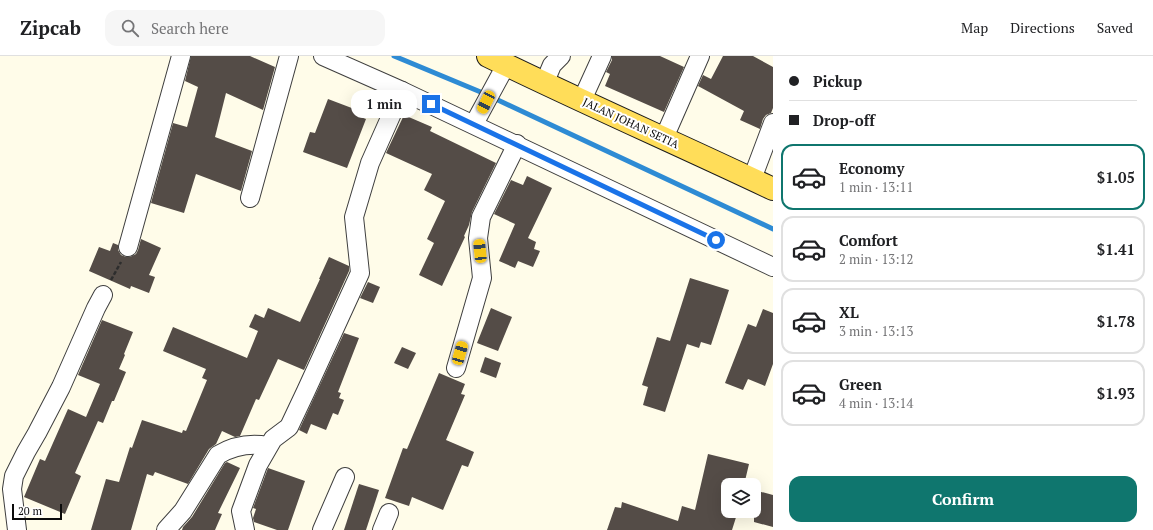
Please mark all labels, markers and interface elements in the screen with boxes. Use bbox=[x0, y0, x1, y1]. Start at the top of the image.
search box bbox=[105, 10, 385, 46]
text: Zipcab bbox=[20, 15, 81, 40]
icon: search bbox=[119, 17, 141, 39]
text: Search here bbox=[151, 18, 229, 38]
text: Map bbox=[961, 18, 988, 37]
text: Directions bbox=[1010, 18, 1075, 37]
text: Saved bbox=[1097, 18, 1133, 37]
text: Pickup bbox=[813, 71, 862, 91]
car bbox=[475, 89, 497, 115]
callout: 1 min bbox=[351, 90, 417, 118]
text: 1 min bbox=[366, 95, 402, 113]
route end bbox=[422, 95, 440, 113]
street label: JALAN JOHAN SETIA bbox=[581, 95, 682, 152]
text: Drop-off bbox=[813, 110, 875, 130]
text: Economy bbox=[839, 158, 904, 178]
icon: car bbox=[791, 159, 827, 195]
text: $1.05 bbox=[1097, 167, 1135, 187]
text: 1 min · 13:11 bbox=[839, 178, 913, 196]
text: Comfort bbox=[839, 230, 898, 250]
route start bbox=[707, 231, 725, 249]
icon: car bbox=[791, 231, 827, 267]
car bbox=[473, 238, 487, 264]
text: $1.41 bbox=[1097, 239, 1135, 259]
text: 2 min · 13:12 bbox=[839, 250, 913, 268]
text: XL bbox=[839, 302, 859, 322]
icon: car bbox=[791, 303, 827, 339]
text: $1.78 bbox=[1097, 311, 1135, 331]
text: 3 min · 13:13 bbox=[839, 322, 913, 340]
car bbox=[451, 340, 469, 366]
text: Green bbox=[839, 374, 882, 394]
icon: car bbox=[791, 375, 827, 411]
text: $1.93 bbox=[1097, 383, 1135, 403]
text: 4 min · 13:14 bbox=[839, 394, 913, 412]
button: Confirm bbox=[789, 476, 1137, 522]
map controls bbox=[721, 478, 761, 518]
button: layers bbox=[721, 478, 761, 518]
scale bar bbox=[12, 502, 62, 521]
text: 20 m bbox=[18, 504, 42, 518]

